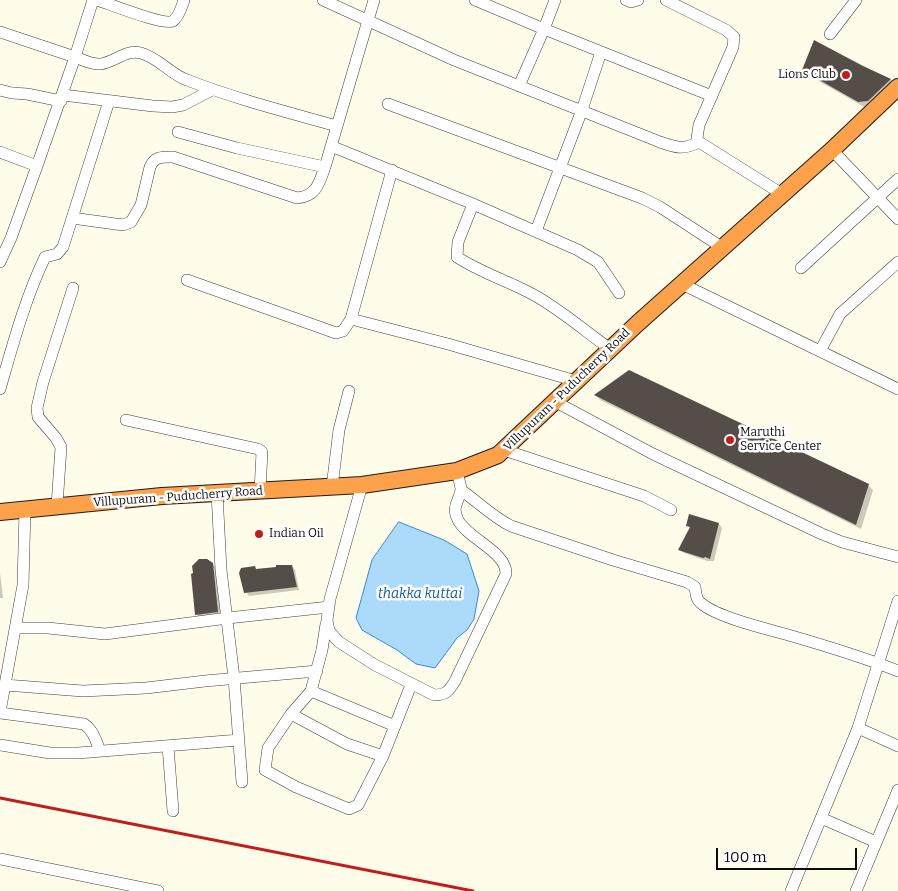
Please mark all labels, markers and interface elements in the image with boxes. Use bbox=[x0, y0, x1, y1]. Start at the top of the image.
place label: Lions Club bbox=[778, 68, 836, 82]
marker: Lions Club bbox=[840, 69, 852, 81]
street label: Villupuram - Puducherry Road bbox=[501, 326, 633, 454]
place label: Maruthi Service Center bbox=[740, 426, 821, 454]
marker: Maruthi Service Center bbox=[724, 434, 736, 446]
street label: Villupuram - Puducherry Road bbox=[93, 484, 263, 510]
place label: Indian Oil bbox=[269, 527, 324, 541]
marker: Indian Oil bbox=[253, 528, 265, 540]
water label: thakka kuttai bbox=[378, 586, 462, 602]
scale bar bbox=[718, 838, 859, 870]
text: 100 m bbox=[724, 848, 767, 866]

